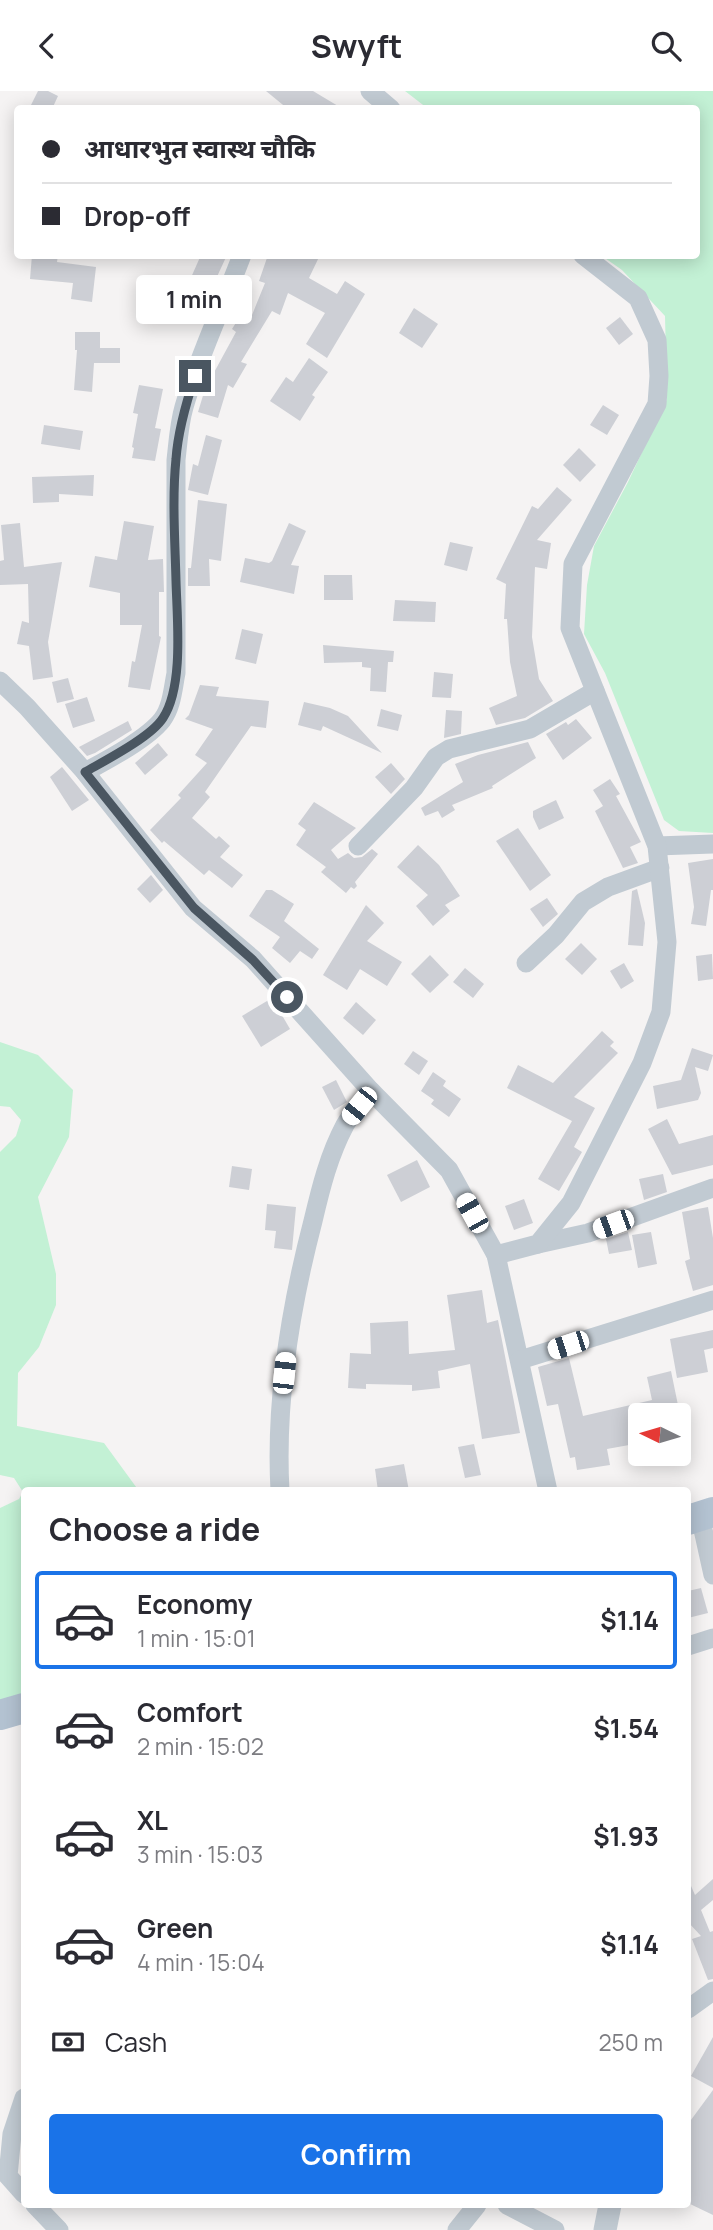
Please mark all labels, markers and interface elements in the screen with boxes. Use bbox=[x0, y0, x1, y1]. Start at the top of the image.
text: Swyft bbox=[311, 24, 402, 68]
icon: back bbox=[28, 27, 66, 65]
icon: search bbox=[647, 27, 685, 65]
text: आधारभुत स्वास्थ चौकि bbox=[84, 130, 315, 166]
text: Drop-off bbox=[84, 198, 190, 234]
callout: 1 min bbox=[137, 275, 253, 323]
text: 1 min bbox=[166, 283, 222, 315]
route end bbox=[179, 360, 211, 392]
route start bbox=[271, 981, 303, 1013]
car bbox=[338, 1083, 381, 1129]
car bbox=[453, 1190, 492, 1236]
car bbox=[590, 1207, 637, 1241]
car bbox=[545, 1329, 592, 1361]
car bbox=[272, 1351, 297, 1395]
north arrow bbox=[628, 1403, 691, 1467]
map controls bbox=[628, 1403, 691, 1466]
text: Choose a ride bbox=[49, 1507, 260, 1551]
text: Economy bbox=[137, 1586, 252, 1622]
icon: car bbox=[53, 1589, 116, 1652]
text: $1.14 bbox=[600, 1602, 659, 1638]
text: 1 min · 15:01 bbox=[137, 1622, 256, 1654]
text: Comfort bbox=[137, 1694, 243, 1730]
icon: car bbox=[53, 1697, 116, 1760]
text: $1.54 bbox=[593, 1710, 659, 1746]
text: 2 min · 15:02 bbox=[137, 1730, 264, 1762]
text: XL bbox=[137, 1802, 168, 1838]
icon: car bbox=[53, 1805, 116, 1868]
text: $1.93 bbox=[593, 1818, 659, 1854]
text: 3 min · 15:03 bbox=[137, 1838, 263, 1870]
text: Green bbox=[137, 1910, 213, 1946]
icon: car bbox=[53, 1913, 116, 1976]
text: $1.14 bbox=[600, 1926, 659, 1962]
text: 4 min · 15:04 bbox=[137, 1946, 265, 1978]
icon: cash bbox=[49, 2023, 87, 2061]
text: Cash bbox=[105, 2024, 167, 2060]
text: 250 m bbox=[598, 2026, 663, 2058]
button: Confirm bbox=[49, 2114, 663, 2194]

